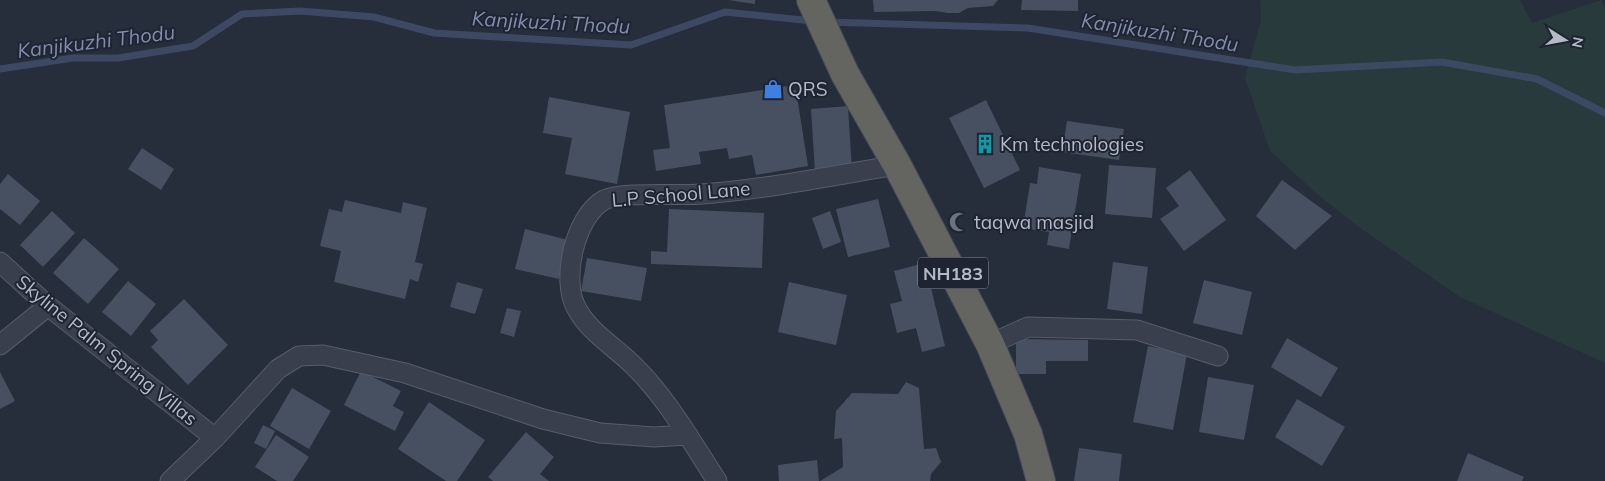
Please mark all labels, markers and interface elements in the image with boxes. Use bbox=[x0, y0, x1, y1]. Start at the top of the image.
water label: Kanjikuzhi Thodu bbox=[471, 5, 631, 39]
water label: Kanjikuzhi Thodu bbox=[1080, 7, 1240, 57]
north arrow bbox=[1540, 15, 1590, 65]
water label: Kanjikuzhi Thodu bbox=[16, 19, 176, 63]
text: N bbox=[1568, 36, 1588, 49]
place label: QRS bbox=[788, 77, 828, 101]
shop icon: QRS bbox=[762, 78, 784, 100]
place label: Km technologies bbox=[1000, 132, 1144, 156]
building icon: Km technologies bbox=[974, 133, 996, 155]
street label: L.P School Lane bbox=[611, 176, 751, 212]
place label: taqwa masjid bbox=[974, 210, 1094, 234]
mosque icon: taqwa masjid bbox=[948, 211, 970, 233]
road number: NH183 bbox=[918, 258, 988, 288]
street label: Skyline Palm Spring Villas bbox=[12, 269, 202, 431]

